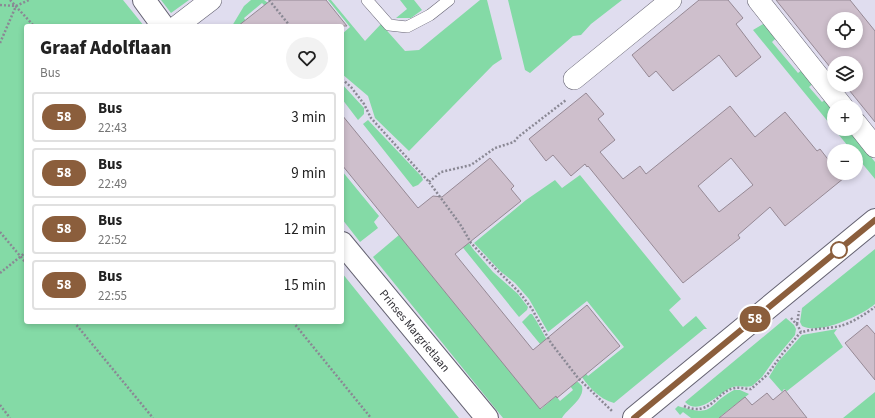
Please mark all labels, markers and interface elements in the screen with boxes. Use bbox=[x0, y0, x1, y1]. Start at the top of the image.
map controls bbox=[827, 12, 863, 180]
button: locate bbox=[827, 12, 863, 48]
text: Graaf Adolflaan bbox=[40, 35, 172, 62]
button: heart bbox=[286, 37, 328, 79]
button: layers bbox=[827, 56, 863, 92]
text: Bus bbox=[40, 64, 60, 82]
text: Bus bbox=[98, 98, 122, 119]
button: + bbox=[827, 100, 863, 136]
text: 58 bbox=[57, 107, 71, 127]
text: 3 min bbox=[291, 107, 326, 128]
text: 22:43 bbox=[98, 119, 127, 137]
button: − bbox=[827, 144, 863, 180]
text: Bus bbox=[98, 154, 122, 175]
text: 58 bbox=[57, 163, 71, 183]
text: 9 min bbox=[291, 163, 326, 184]
text: 22:49 bbox=[98, 175, 127, 193]
text: Bus bbox=[98, 210, 122, 231]
text: 58 bbox=[57, 219, 71, 239]
text: 12 min bbox=[284, 219, 326, 240]
text: 22:52 bbox=[98, 231, 127, 249]
unlabelled marker bbox=[830, 241, 848, 259]
text: Bus bbox=[98, 266, 122, 287]
text: 58 bbox=[57, 275, 71, 295]
text: 15 min bbox=[284, 275, 326, 296]
street label: Prinses Margrietlaan bbox=[375, 286, 454, 376]
text: 22:55 bbox=[98, 287, 127, 305]
line badge: 58 bbox=[737, 306, 773, 332]
text: 58 bbox=[748, 309, 762, 329]

